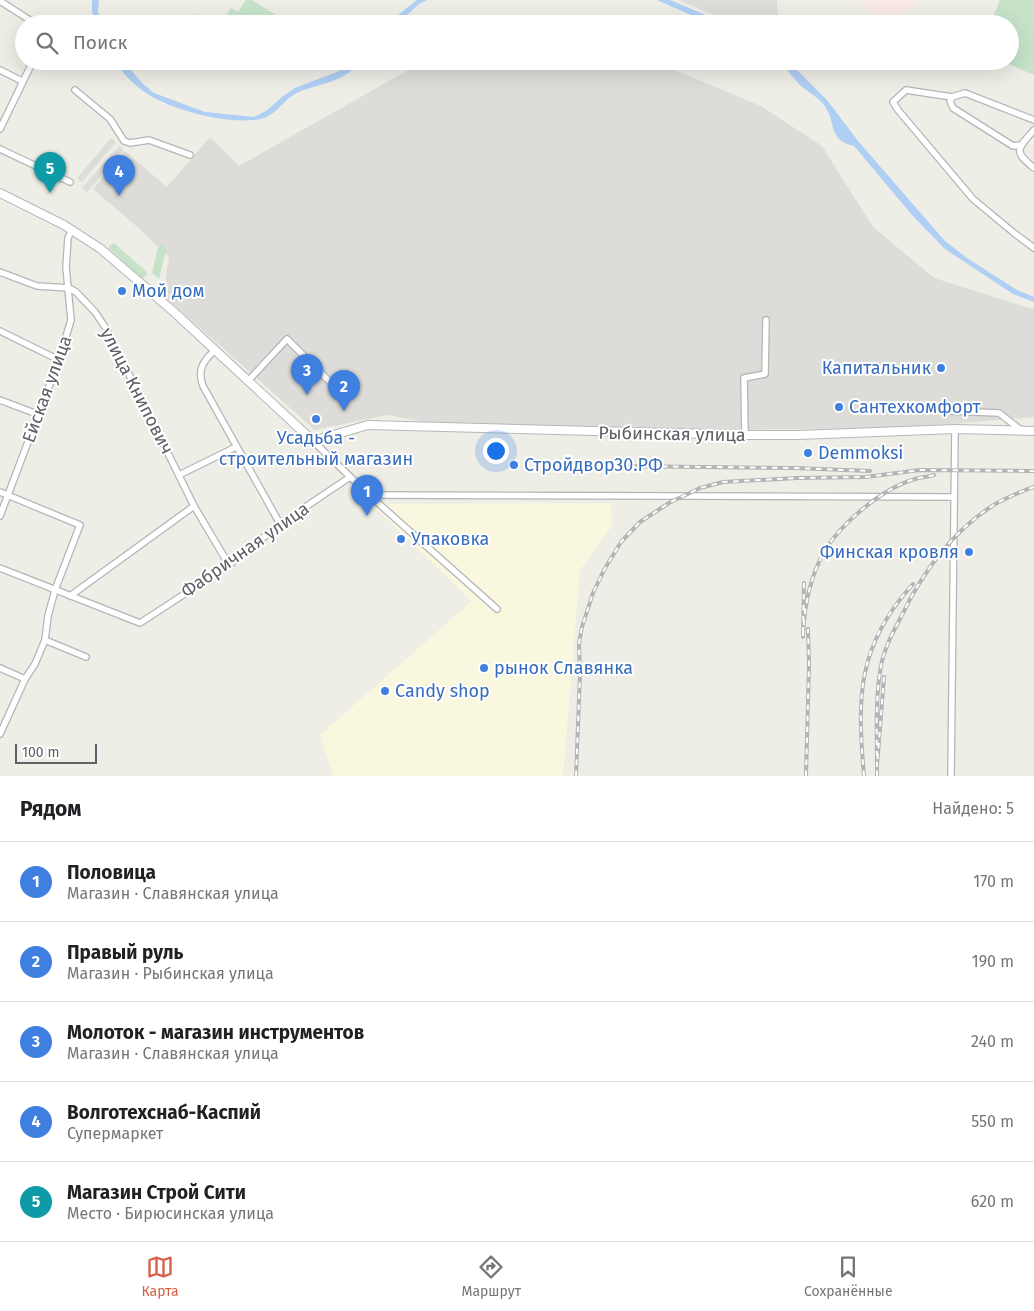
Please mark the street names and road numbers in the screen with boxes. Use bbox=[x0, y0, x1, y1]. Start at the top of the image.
street label: улица Книпович bbox=[96, 324, 178, 458]
street label: Ейская улица bbox=[17, 332, 77, 446]
street label: Рыбинская улица bbox=[598, 422, 746, 446]
street label: Фабричная улица bbox=[177, 498, 313, 602]

